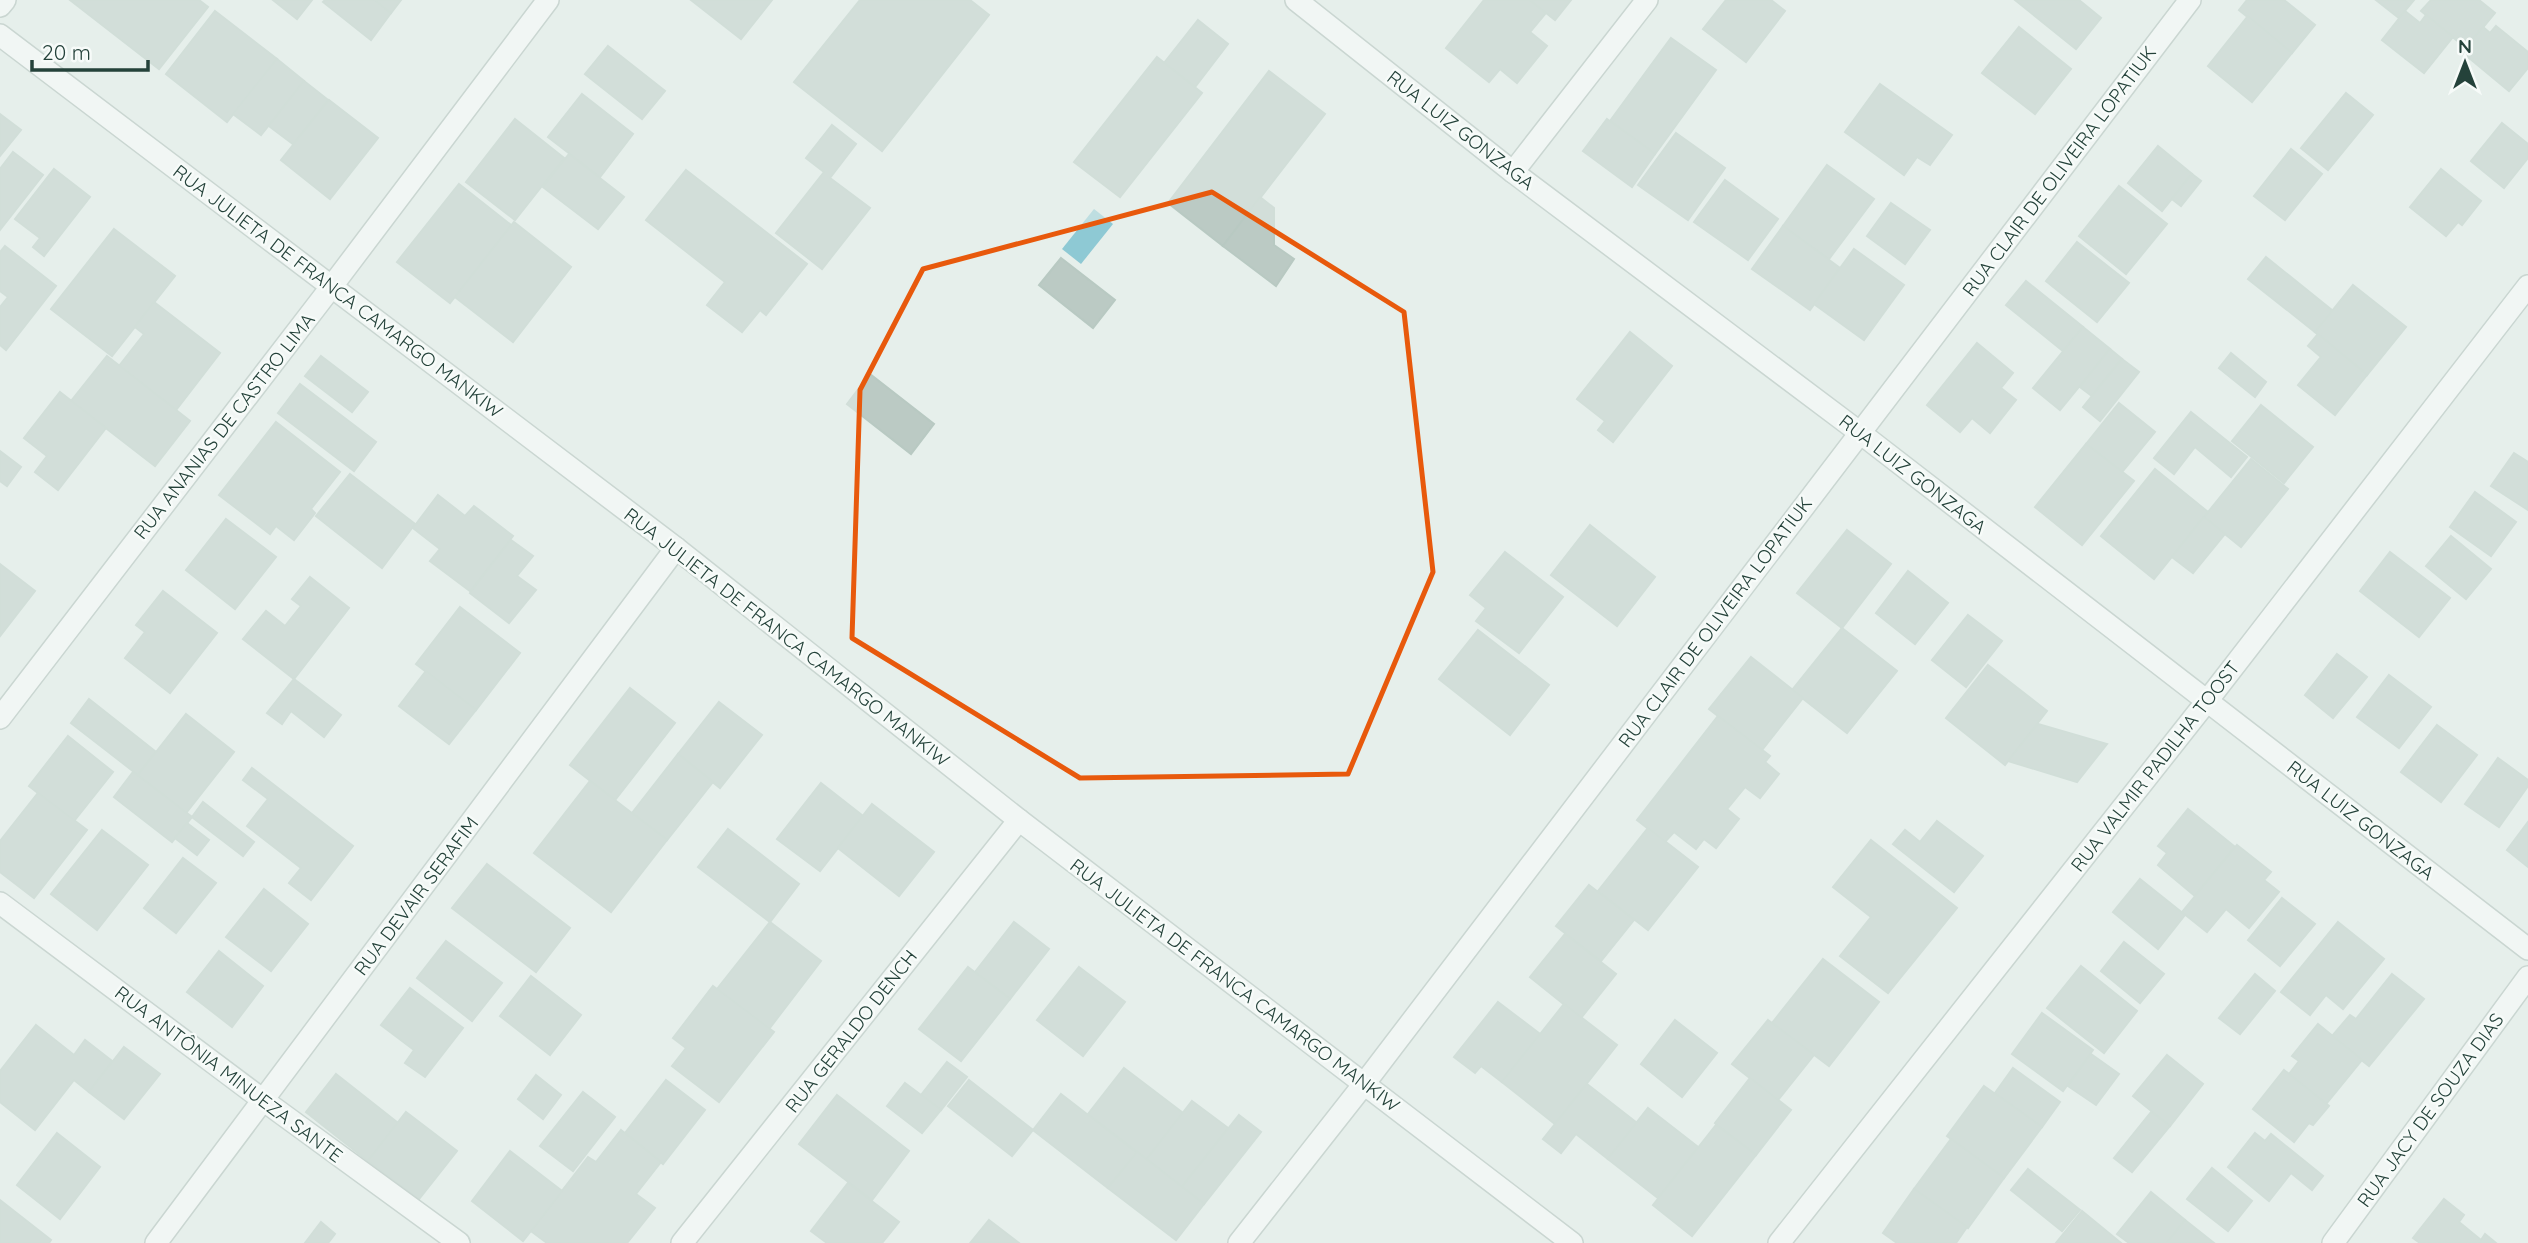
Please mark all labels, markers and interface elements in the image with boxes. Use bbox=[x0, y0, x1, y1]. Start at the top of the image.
scale bar bbox=[32, 28, 147, 72]
north arrow bbox=[2430, 28, 2500, 98]
text: N bbox=[2458, 34, 2472, 58]
text: 20 m bbox=[42, 39, 91, 65]
street label: RUA CLAIR DE OLIVEIRA LOPATIUK bbox=[1957, 41, 2161, 301]
street label: RUA LUIZ GONZAGA bbox=[1383, 65, 1539, 195]
street label: RUA JULIETA DE FRANCA CAMARGO MANKIW bbox=[168, 159, 508, 423]
street label: RUA ANANIAS DE CASTRO LIMA bbox=[128, 308, 320, 544]
street label: RUA LUIZ GONZAGA bbox=[1835, 409, 1991, 539]
street label: RUA CLAIR DE OLIVEIRA LOPATIUK bbox=[1613, 492, 1817, 752]
street label: RUA JULIETA DE FRANCA CAMARGO MANKIW bbox=[619, 502, 955, 772]
street label: RUA VALMIR PADILHA TOOST bbox=[2065, 656, 2245, 876]
street label: RUA LUIZ GONZAGA bbox=[2283, 755, 2439, 885]
street label: RUA DEVAIR SERAFIM bbox=[348, 812, 484, 980]
street label: RUA JULIETA DE FRANCA CAMARGO MANKIW bbox=[1065, 853, 1405, 1117]
street label: RUA GERALDO DENCH bbox=[780, 945, 922, 1117]
street label: RUA ANTÔNIA MINUEZA SANTE bbox=[110, 980, 348, 1168]
street label: RUA JACY DE SOUZA DIAS bbox=[2352, 1008, 2508, 1212]

